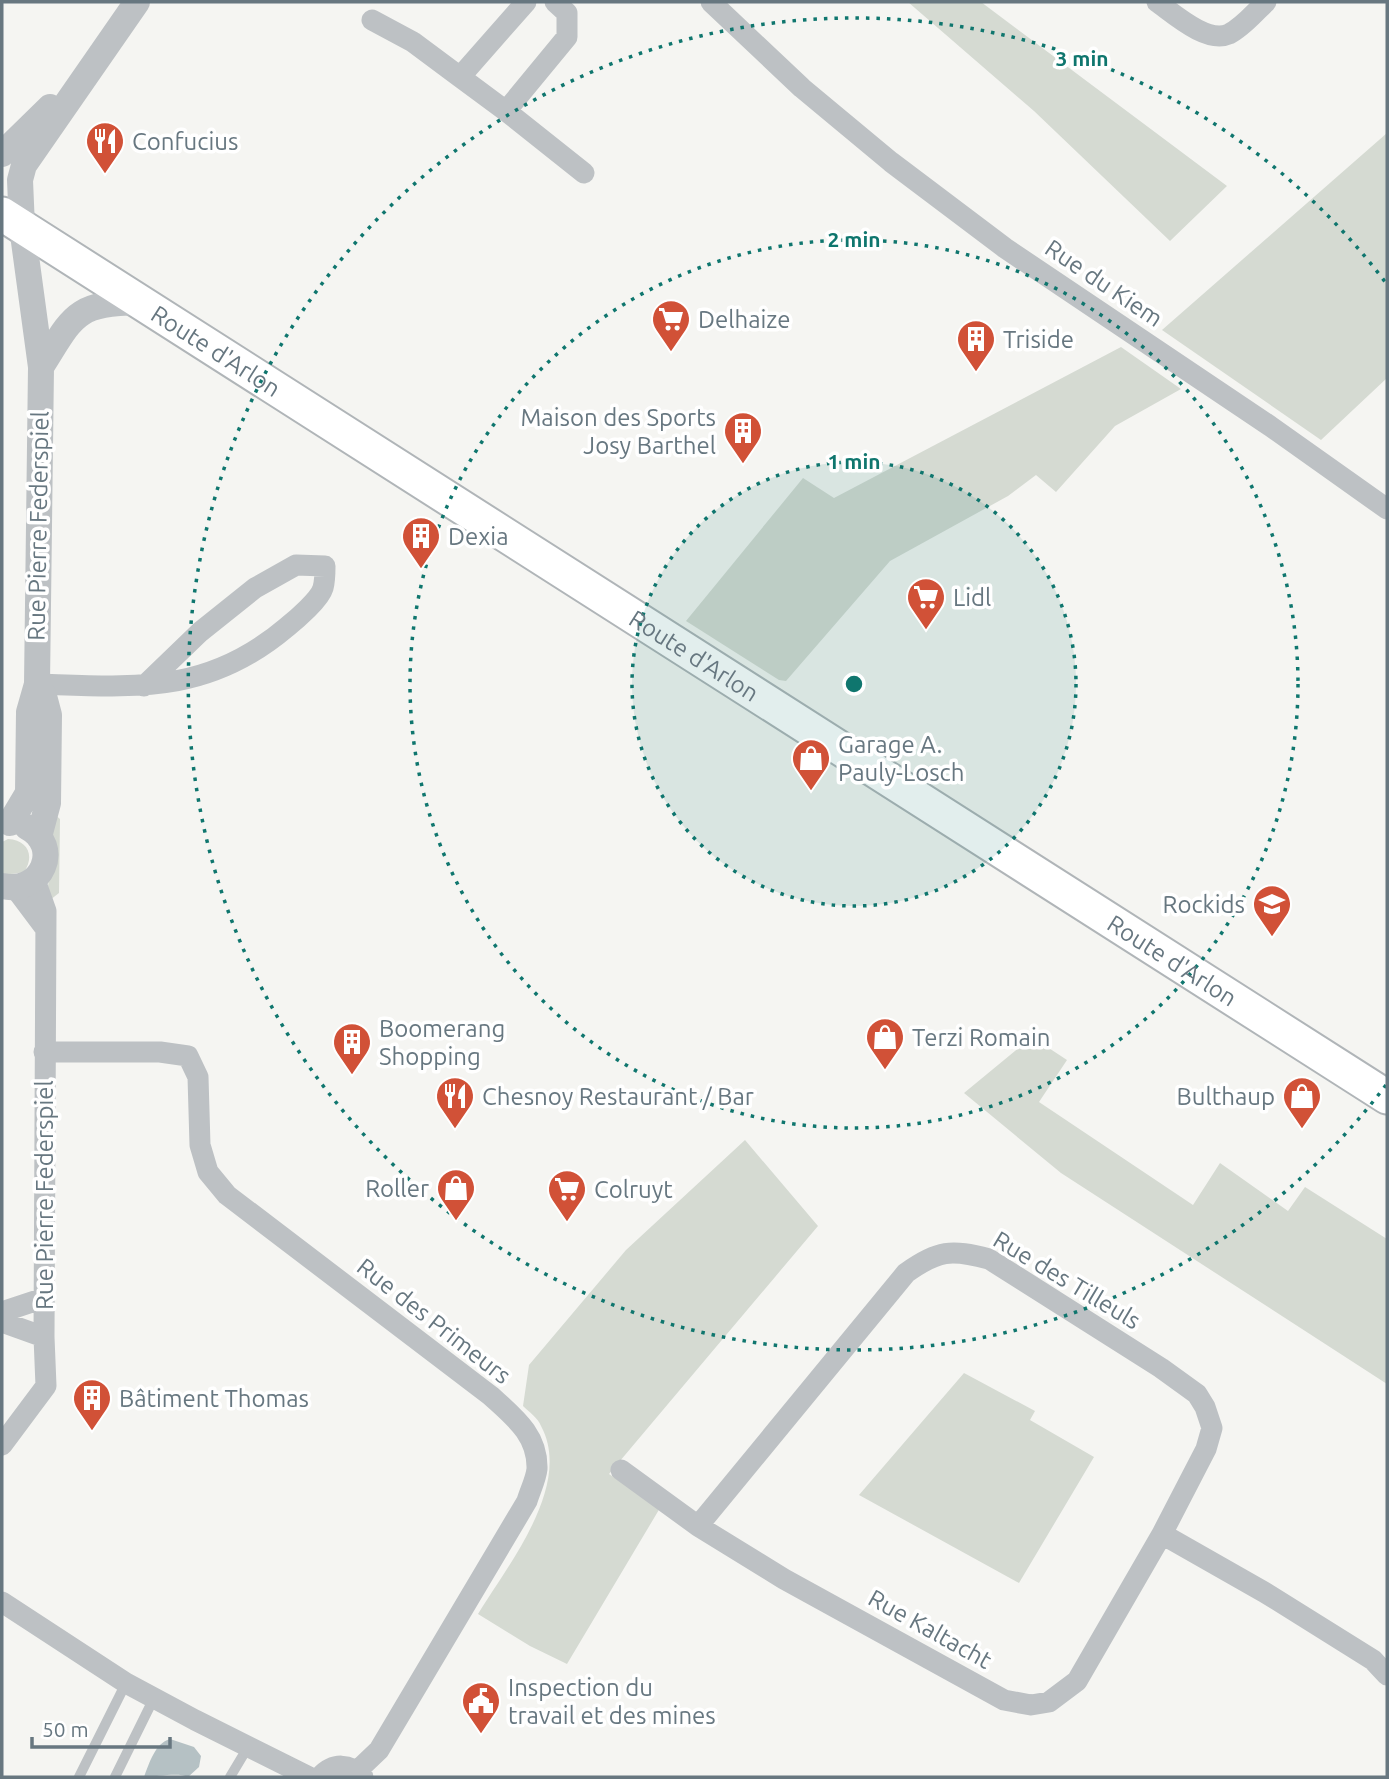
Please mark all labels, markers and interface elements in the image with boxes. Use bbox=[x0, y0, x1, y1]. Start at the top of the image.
text: 3 min bbox=[1055, 46, 1109, 70]
restaurant icon: Confucius bbox=[84, 120, 126, 175]
place label: Confucius bbox=[132, 128, 238, 155]
text: 2 min bbox=[827, 227, 881, 251]
street label: Rue du Kiem bbox=[1040, 234, 1168, 332]
supermarket icon: Delhaize bbox=[650, 298, 692, 353]
street label: Route d'Arlon bbox=[147, 299, 286, 402]
place label: Delhaize bbox=[698, 306, 790, 333]
building icon: Triside bbox=[955, 318, 997, 373]
place label: Triside bbox=[1003, 326, 1074, 353]
place label: Maison des Sports Josy Barthel bbox=[521, 404, 716, 459]
building icon: Maison des Sports Josy Barthel bbox=[722, 410, 764, 465]
street label: Rue Pierre Federspiel bbox=[22, 411, 54, 641]
text: 1 min bbox=[827, 449, 881, 473]
building icon: Dexia bbox=[400, 515, 442, 570]
place label: Dexia bbox=[448, 523, 508, 550]
supermarket icon: Lidl bbox=[905, 576, 947, 631]
place label: Lidl bbox=[953, 584, 991, 611]
street label: Route d'Arlon bbox=[625, 604, 764, 706]
centre of rings bbox=[842, 672, 866, 696]
place label: Garage A. Pauly-Losch bbox=[838, 731, 964, 786]
shop icon: Garage A. Pauly-Losch bbox=[790, 737, 832, 792]
school or university icon: Rockids bbox=[1251, 883, 1293, 938]
place label: Rockids bbox=[1162, 891, 1245, 918]
street label: Route d'Arlon bbox=[1103, 909, 1242, 1011]
place label: Boomerang Shopping bbox=[379, 1015, 505, 1070]
shop icon: Terzi Romain bbox=[864, 1016, 906, 1071]
building icon: Boomerang Shopping bbox=[331, 1021, 373, 1076]
place label: Terzi Romain bbox=[912, 1024, 1050, 1051]
restaurant icon: Chesnoy Restaurant / Bar bbox=[434, 1075, 476, 1130]
shop icon: Bulthaup bbox=[1281, 1075, 1323, 1130]
street label: Rue Pierre Federspiel bbox=[31, 1080, 58, 1310]
place label: Chesnoy Restaurant / Bar bbox=[482, 1083, 754, 1110]
place label: Bulthaup bbox=[1177, 1083, 1275, 1110]
shop icon: Roller bbox=[435, 1167, 477, 1222]
supermarket icon: Colruyt bbox=[546, 1168, 588, 1223]
place label: Roller bbox=[365, 1175, 429, 1202]
place label: Colruyt bbox=[594, 1176, 673, 1203]
street label: Rue des Tilleuls bbox=[989, 1226, 1145, 1334]
street label: Rue des Primeurs bbox=[352, 1253, 516, 1389]
building icon: Bâtiment Thomas bbox=[71, 1377, 113, 1432]
place label: Bâtiment Thomas bbox=[119, 1385, 309, 1412]
street label: Rue Kaltacht bbox=[864, 1584, 997, 1674]
place label: Inspection du travail et des mines bbox=[508, 1674, 716, 1729]
public building icon: Inspection du travail et des mines bbox=[460, 1680, 502, 1735]
scale bar bbox=[32, 1706, 170, 1750]
text: 50 m bbox=[42, 1717, 89, 1741]

